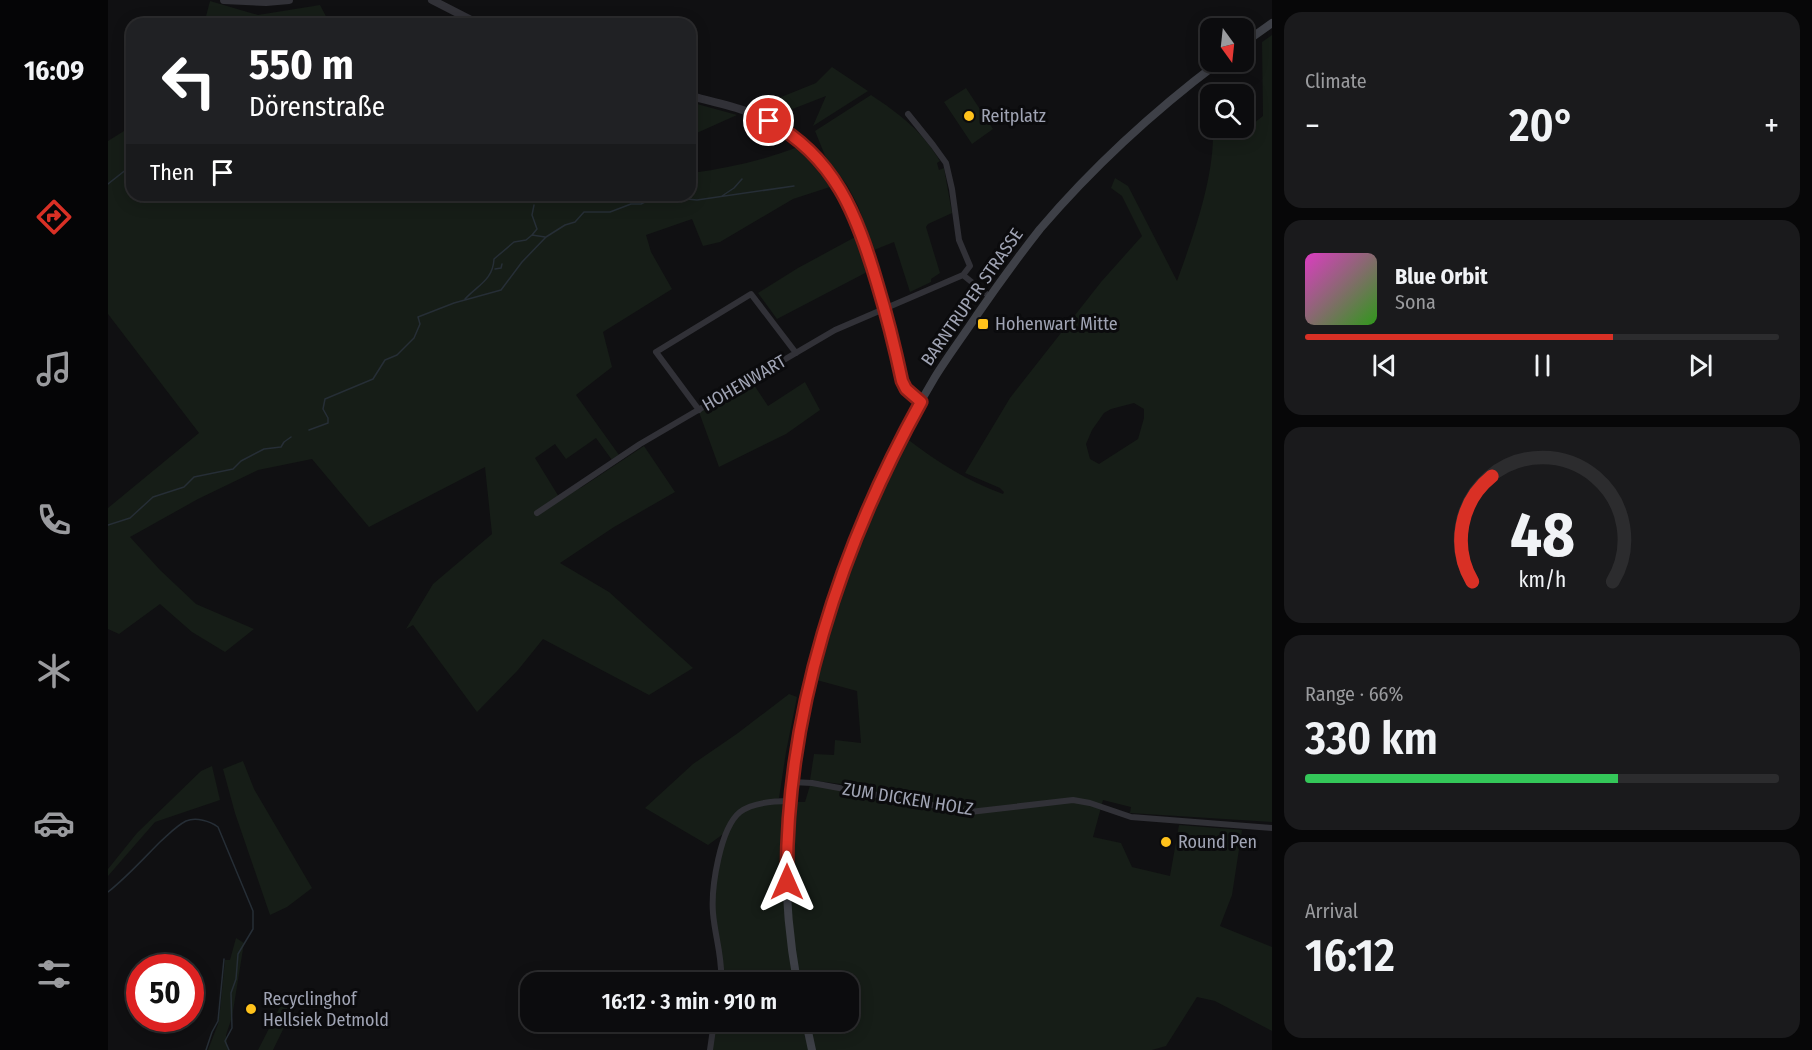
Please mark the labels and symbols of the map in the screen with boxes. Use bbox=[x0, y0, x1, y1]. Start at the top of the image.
north arrow bbox=[1200, 18, 1254, 72]
pin bbox=[743, 95, 794, 146]
place label: Reitplatz bbox=[981, 105, 1046, 127]
marker: Reitplatz bbox=[962, 109, 976, 123]
street label: BARNTRUPER STRASSE bbox=[916, 224, 1028, 370]
place label: Hohenwart Mitte bbox=[995, 313, 1118, 335]
marker: Hohenwart Mitte bbox=[976, 317, 990, 331]
street label: HOHENWART bbox=[698, 350, 790, 416]
street label: ZUM DICKEN HOLZ bbox=[841, 778, 975, 820]
place label: Round Pen bbox=[1178, 831, 1257, 853]
marker: Round Pen bbox=[1159, 835, 1173, 849]
position arrow bbox=[755, 850, 819, 914]
speed limit sign: 50 bbox=[126, 954, 204, 1032]
place label: Recyclinghof Hellsiek Detmold bbox=[263, 988, 389, 1031]
marker: Recyclinghof Hellsiek Detmold bbox=[244, 1002, 258, 1016]

